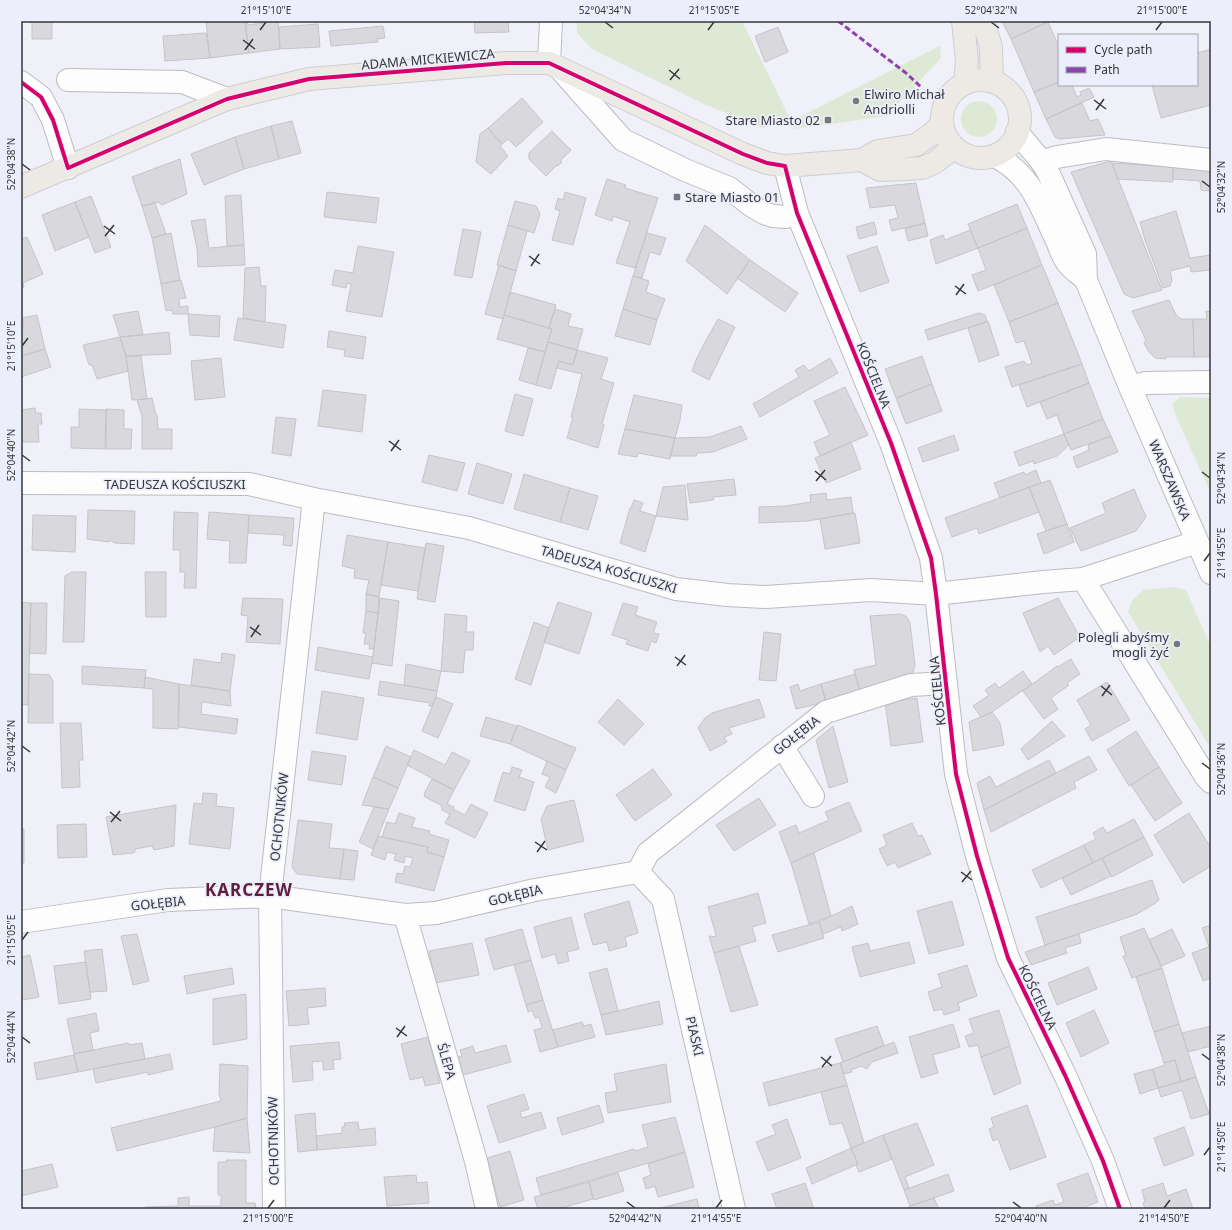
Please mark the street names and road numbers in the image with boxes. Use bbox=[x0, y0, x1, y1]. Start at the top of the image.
street label: ADAMA MICKIEWICZA bbox=[361, 44, 496, 74]
street label: KOŚCIELNA bbox=[853, 339, 896, 411]
street label: WARSZAWSKA bbox=[1145, 437, 1195, 524]
street label: TADEUSZA KOŚCIUSZKI bbox=[104, 475, 246, 493]
street label: TADEUSZA KOŚCIUSZKI bbox=[539, 541, 679, 597]
street label: KOŚCIELNA bbox=[924, 655, 950, 727]
street label: GOŁĘBIA bbox=[769, 711, 824, 759]
street label: OCHOTNIKÓW bbox=[265, 772, 293, 862]
street label: GOŁĘBIA bbox=[486, 880, 544, 910]
street label: GOŁĘBIA bbox=[130, 891, 187, 915]
street label: KOŚCIELNA bbox=[1015, 962, 1062, 1033]
street label: PIASKI bbox=[682, 1014, 708, 1058]
street label: ŚLEPA bbox=[433, 1041, 461, 1082]
street label: OCHOTNIKÓW bbox=[263, 1096, 283, 1186]

